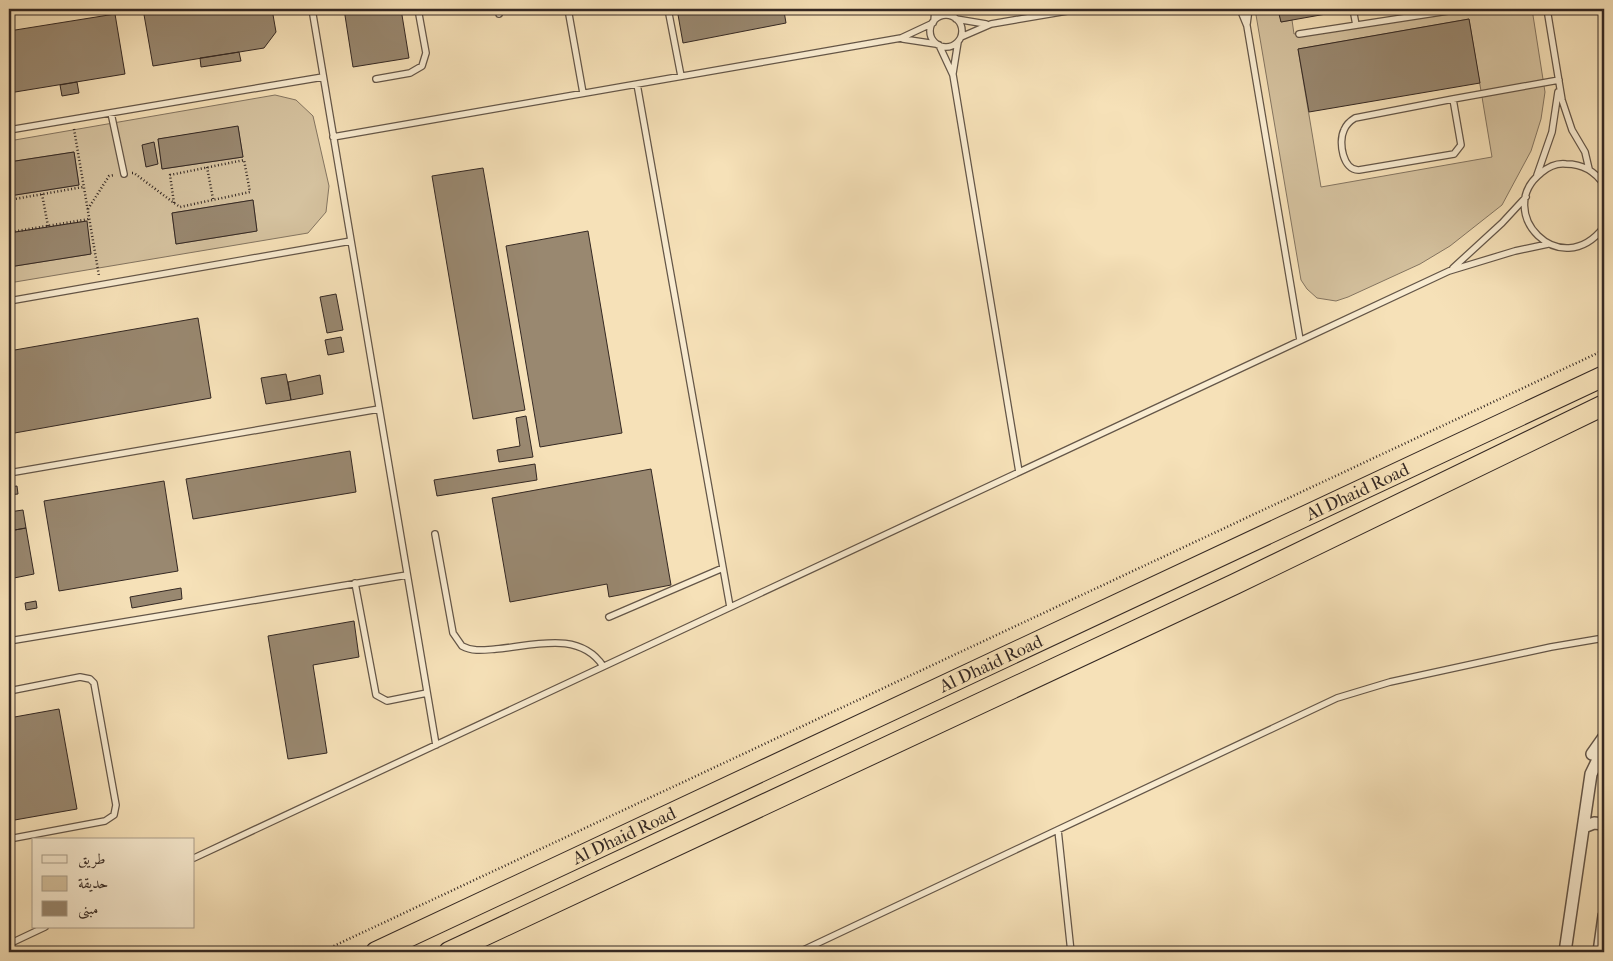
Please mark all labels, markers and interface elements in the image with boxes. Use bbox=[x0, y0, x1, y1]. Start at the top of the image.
street label: Al Dhaid Road bbox=[1301, 458, 1413, 525]
street label: Al Dhaid Road bbox=[935, 630, 1046, 697]
street label: Al Dhaid Road bbox=[568, 802, 679, 869]
legend bbox=[32, 838, 195, 928]
text: طريق bbox=[78, 850, 105, 869]
text: حديقة bbox=[78, 874, 108, 892]
text: مبنى bbox=[78, 900, 98, 920]

